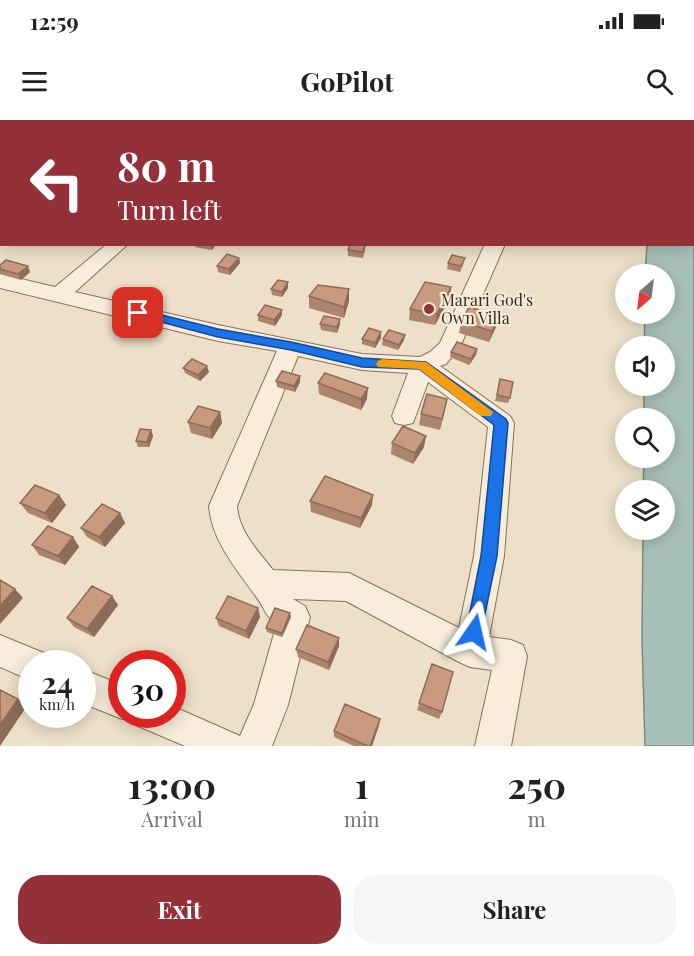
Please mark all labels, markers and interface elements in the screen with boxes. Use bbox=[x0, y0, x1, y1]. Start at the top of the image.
text: 12:59 bbox=[30, 6, 79, 36]
text: GoPilot bbox=[300, 63, 394, 99]
icon: menu bbox=[18, 65, 51, 98]
icon: search bbox=[643, 65, 676, 98]
text: 80 m bbox=[117, 137, 215, 193]
icon: left bbox=[18, 144, 96, 222]
text: Turn left bbox=[117, 191, 221, 227]
north arrow bbox=[615, 264, 675, 324]
map controls bbox=[615, 264, 675, 540]
pin bbox=[112, 287, 163, 338]
place label: Marari God's Own Villa bbox=[441, 289, 533, 328]
icon: arrive bbox=[121, 296, 154, 329]
marker: Marari God's Own Villa bbox=[422, 302, 436, 316]
button: sound bbox=[615, 336, 675, 396]
button: search bbox=[615, 408, 675, 468]
button: layers bbox=[615, 480, 675, 540]
position arrow bbox=[442, 600, 506, 664]
speed limit sign: 30 bbox=[108, 650, 186, 728]
text: 24 bbox=[41, 662, 73, 702]
text: km/h bbox=[39, 694, 75, 714]
text: 13:00 bbox=[128, 760, 216, 808]
text: 1 bbox=[355, 760, 369, 808]
text: 250 bbox=[507, 760, 566, 808]
text: Arrival bbox=[141, 805, 203, 832]
text: min bbox=[344, 805, 379, 832]
text: m bbox=[528, 805, 546, 832]
button: Exit bbox=[18, 875, 341, 944]
button: Share bbox=[353, 875, 676, 944]

